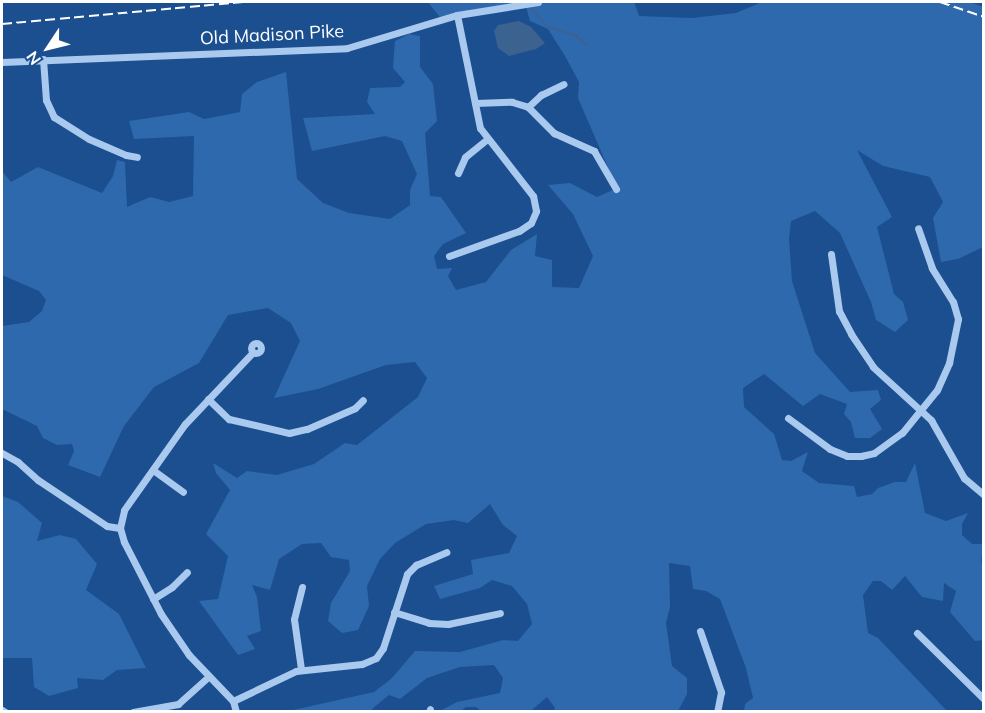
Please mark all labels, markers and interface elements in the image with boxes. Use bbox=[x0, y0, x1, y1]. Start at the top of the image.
north arrow bbox=[18, 18, 78, 78]
street label: Old Madison Pike bbox=[199, 20, 345, 50]
text: N bbox=[22, 48, 45, 69]

